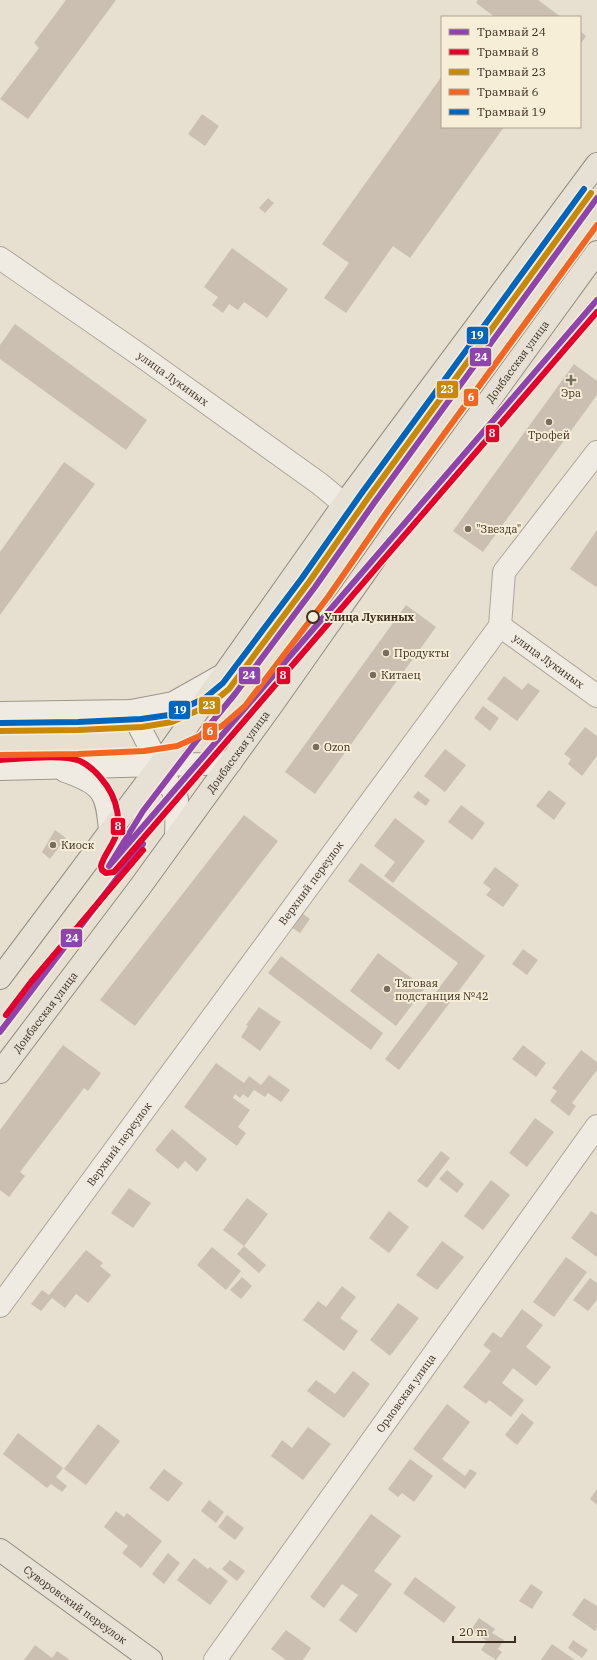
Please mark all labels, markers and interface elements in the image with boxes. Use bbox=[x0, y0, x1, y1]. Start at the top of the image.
legend bbox=[441, 16, 581, 128]
text: Трамвай 24 bbox=[477, 24, 546, 39]
text: Трамвай 8 bbox=[477, 44, 539, 59]
text: Трамвай 23 bbox=[477, 64, 546, 79]
text: Трамвай 6 bbox=[477, 84, 539, 99]
text: Трамвай 19 bbox=[477, 104, 546, 119]
street label: Донбасская улица bbox=[483, 318, 552, 405]
line badge: 19 bbox=[466, 326, 489, 345]
text: 19 bbox=[470, 328, 484, 342]
line badge: 24 bbox=[469, 347, 492, 367]
street label: улица Лукиных bbox=[135, 348, 212, 409]
text: 24 bbox=[474, 350, 488, 364]
marker: Эра bbox=[566, 375, 576, 385]
line badge: 23 bbox=[436, 380, 459, 399]
text: 23 bbox=[440, 382, 454, 396]
place label: Эра bbox=[561, 386, 581, 400]
line badge: 6 bbox=[463, 388, 479, 407]
text: 6 bbox=[468, 390, 475, 404]
marker: Трофей bbox=[544, 417, 554, 427]
line badge: 8 bbox=[485, 424, 500, 443]
text: 8 bbox=[489, 426, 496, 440]
place label: Трофей bbox=[528, 428, 570, 442]
place label: "Звезда" bbox=[476, 522, 521, 536]
marker: "Звезда" bbox=[463, 524, 473, 534]
marker: Улица Лукиных bbox=[306, 610, 320, 624]
place label: Улица Лукиных bbox=[324, 610, 415, 624]
street label: улица Лукиных bbox=[510, 631, 587, 692]
place label: Продукты bbox=[394, 646, 449, 660]
marker: Продукты bbox=[381, 648, 391, 658]
line badge: 24 bbox=[238, 666, 261, 685]
line badge: 8 bbox=[276, 666, 291, 685]
text: 24 bbox=[242, 668, 256, 682]
text: 8 bbox=[280, 668, 287, 682]
place label: Китаец bbox=[381, 668, 421, 682]
marker: Китаец bbox=[368, 670, 378, 680]
line badge: 23 bbox=[198, 696, 221, 715]
text: 23 bbox=[202, 698, 216, 712]
line badge: 19 bbox=[168, 700, 191, 720]
text: 19 bbox=[173, 703, 187, 717]
street label: Донбасская улица bbox=[204, 708, 273, 796]
line badge: 6 bbox=[202, 722, 218, 741]
text: 6 bbox=[207, 724, 214, 738]
place label: Ozon bbox=[324, 740, 351, 754]
marker: Ozon bbox=[311, 742, 321, 752]
line badge: 8 bbox=[110, 817, 126, 836]
text: 8 bbox=[115, 819, 122, 833]
place label: Киоск bbox=[61, 838, 95, 852]
street label: Верхний переулок bbox=[275, 838, 347, 928]
marker: Киоск bbox=[48, 840, 58, 850]
line badge: 24 bbox=[60, 928, 83, 948]
text: 24 bbox=[65, 931, 79, 945]
street label: Донбасская улица bbox=[10, 969, 80, 1056]
place label: Тяговая подстанция №42 bbox=[395, 976, 489, 1003]
marker: Тяговая подстанция №42 bbox=[382, 984, 392, 994]
street label: Верхний переулок bbox=[84, 1099, 155, 1189]
street label: Орловская улица bbox=[373, 1351, 439, 1435]
street label: Суворовский переулок bbox=[21, 1562, 130, 1647]
scale bar bbox=[453, 1618, 515, 1644]
text: 20 m bbox=[459, 1624, 488, 1639]

